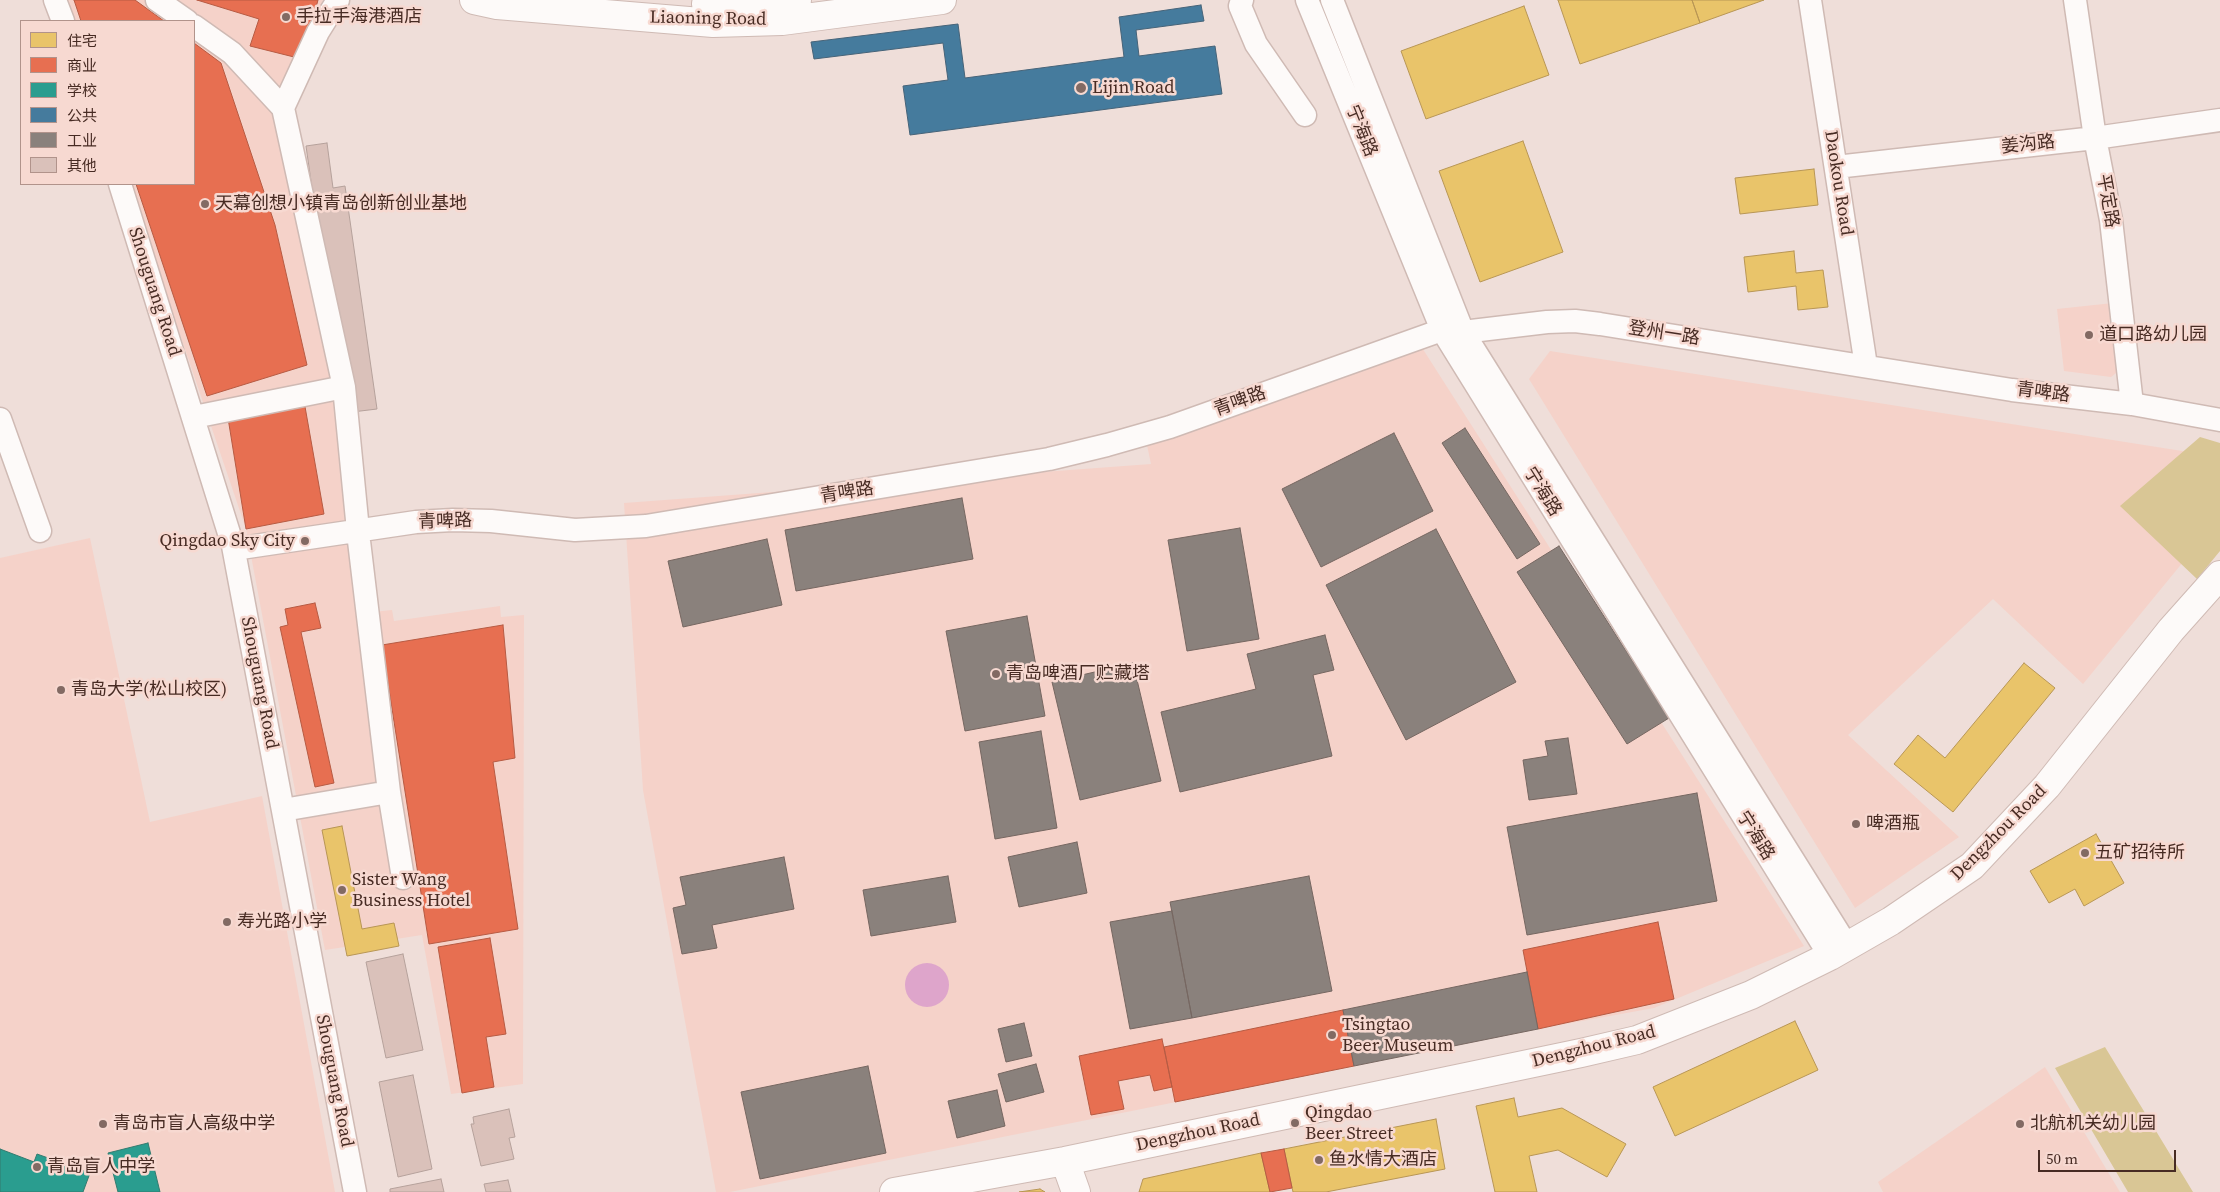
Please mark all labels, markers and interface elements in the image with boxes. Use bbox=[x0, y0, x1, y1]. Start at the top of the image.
place label: 手拉手海港酒店 bbox=[296, 6, 422, 28]
street label: Liaoning Road bbox=[650, 7, 766, 31]
marker: 手拉手海港酒店 bbox=[280, 11, 292, 23]
legend bbox=[20, 20, 195, 185]
text: 住宅 bbox=[67, 30, 97, 51]
text: 商业 bbox=[67, 55, 97, 76]
place label: Lijin Road bbox=[1092, 77, 1174, 99]
text: 学校 bbox=[67, 80, 97, 101]
marker: Lijin Road bbox=[1074, 81, 1088, 95]
street label: 宁海路 bbox=[1341, 102, 1381, 160]
text: 公共 bbox=[67, 105, 97, 126]
street label: Daokou Road bbox=[1819, 129, 1857, 237]
text: 工业 bbox=[67, 130, 97, 151]
street label: 姜沟路 bbox=[2000, 131, 2056, 159]
text: 其他 bbox=[67, 155, 97, 176]
street label: 平定路 bbox=[2092, 173, 2122, 229]
place label: 天幕创想小镇青岛创新创业基地 bbox=[215, 193, 467, 215]
marker: 天幕创想小镇青岛创新创业基地 bbox=[199, 198, 211, 210]
street label: Shouguang Road bbox=[123, 225, 185, 359]
street label: 登州一路 bbox=[1627, 318, 1701, 350]
place label: 道口路幼儿园 bbox=[2099, 324, 2207, 346]
marker: 道口路幼儿园 bbox=[2083, 329, 2095, 341]
street label: 青啤路 bbox=[2015, 379, 2071, 407]
street label: 青啤路 bbox=[1211, 383, 1269, 421]
street label: 宁海路 bbox=[1519, 463, 1565, 521]
street label: 青啤路 bbox=[819, 478, 875, 508]
street label: 青啤路 bbox=[418, 510, 472, 534]
place label: Qingdao Sky City bbox=[160, 530, 295, 552]
marker: Qingdao Sky City bbox=[299, 535, 311, 547]
street label: Shouguang Road bbox=[236, 615, 282, 751]
place label: 青岛啤酒厂贮藏塔 bbox=[1006, 663, 1150, 685]
marker: 青岛啤酒厂贮藏塔 bbox=[990, 668, 1002, 680]
place label: 青岛大学(松山校区) bbox=[71, 679, 227, 701]
marker: 青岛大学(松山校区) bbox=[55, 684, 67, 696]
street label: Dengzhou Road bbox=[1947, 781, 2051, 885]
street label: 宁海路 bbox=[1732, 807, 1778, 865]
place label: 啤酒瓶 bbox=[1866, 813, 1920, 835]
marker: 啤酒瓶 bbox=[1850, 818, 1862, 830]
place label: 五矿招待所 bbox=[2095, 842, 2185, 864]
marker: 五矿招待所 bbox=[2079, 847, 2091, 859]
place label: Sister Wang Business Hotel bbox=[352, 869, 470, 912]
marker: Sister Wang Business Hotel bbox=[336, 884, 348, 896]
place label: 寿光路小学 bbox=[237, 911, 327, 933]
marker: 寿光路小学 bbox=[221, 916, 233, 928]
street label: Shouguang Road bbox=[311, 1013, 357, 1149]
place label: Tsingtao Beer Museum bbox=[1342, 1014, 1454, 1056]
street label: Dengzhou Road bbox=[1530, 1021, 1658, 1073]
marker: Tsingtao Beer Museum bbox=[1326, 1029, 1338, 1041]
place label: Qingdao Beer Street bbox=[1305, 1102, 1393, 1144]
street label: Dengzhou Road bbox=[1134, 1109, 1262, 1157]
place label: 青岛市盲人高级中学 bbox=[113, 1113, 275, 1135]
place label: 北航机关幼儿园 bbox=[2030, 1113, 2156, 1135]
marker: Qingdao Beer Street bbox=[1289, 1117, 1301, 1129]
marker: 青岛市盲人高级中学 bbox=[97, 1118, 109, 1130]
marker: 北航机关幼儿园 bbox=[2014, 1118, 2026, 1130]
scale bar bbox=[2040, 1140, 2178, 1172]
text: 50 m bbox=[2046, 1148, 2078, 1169]
place label: 鱼水情大酒店 bbox=[1329, 1149, 1437, 1171]
marker: 鱼水情大酒店 bbox=[1313, 1154, 1325, 1166]
place label: 青岛盲人中学 bbox=[47, 1156, 155, 1178]
marker: 青岛盲人中学 bbox=[31, 1161, 43, 1173]

